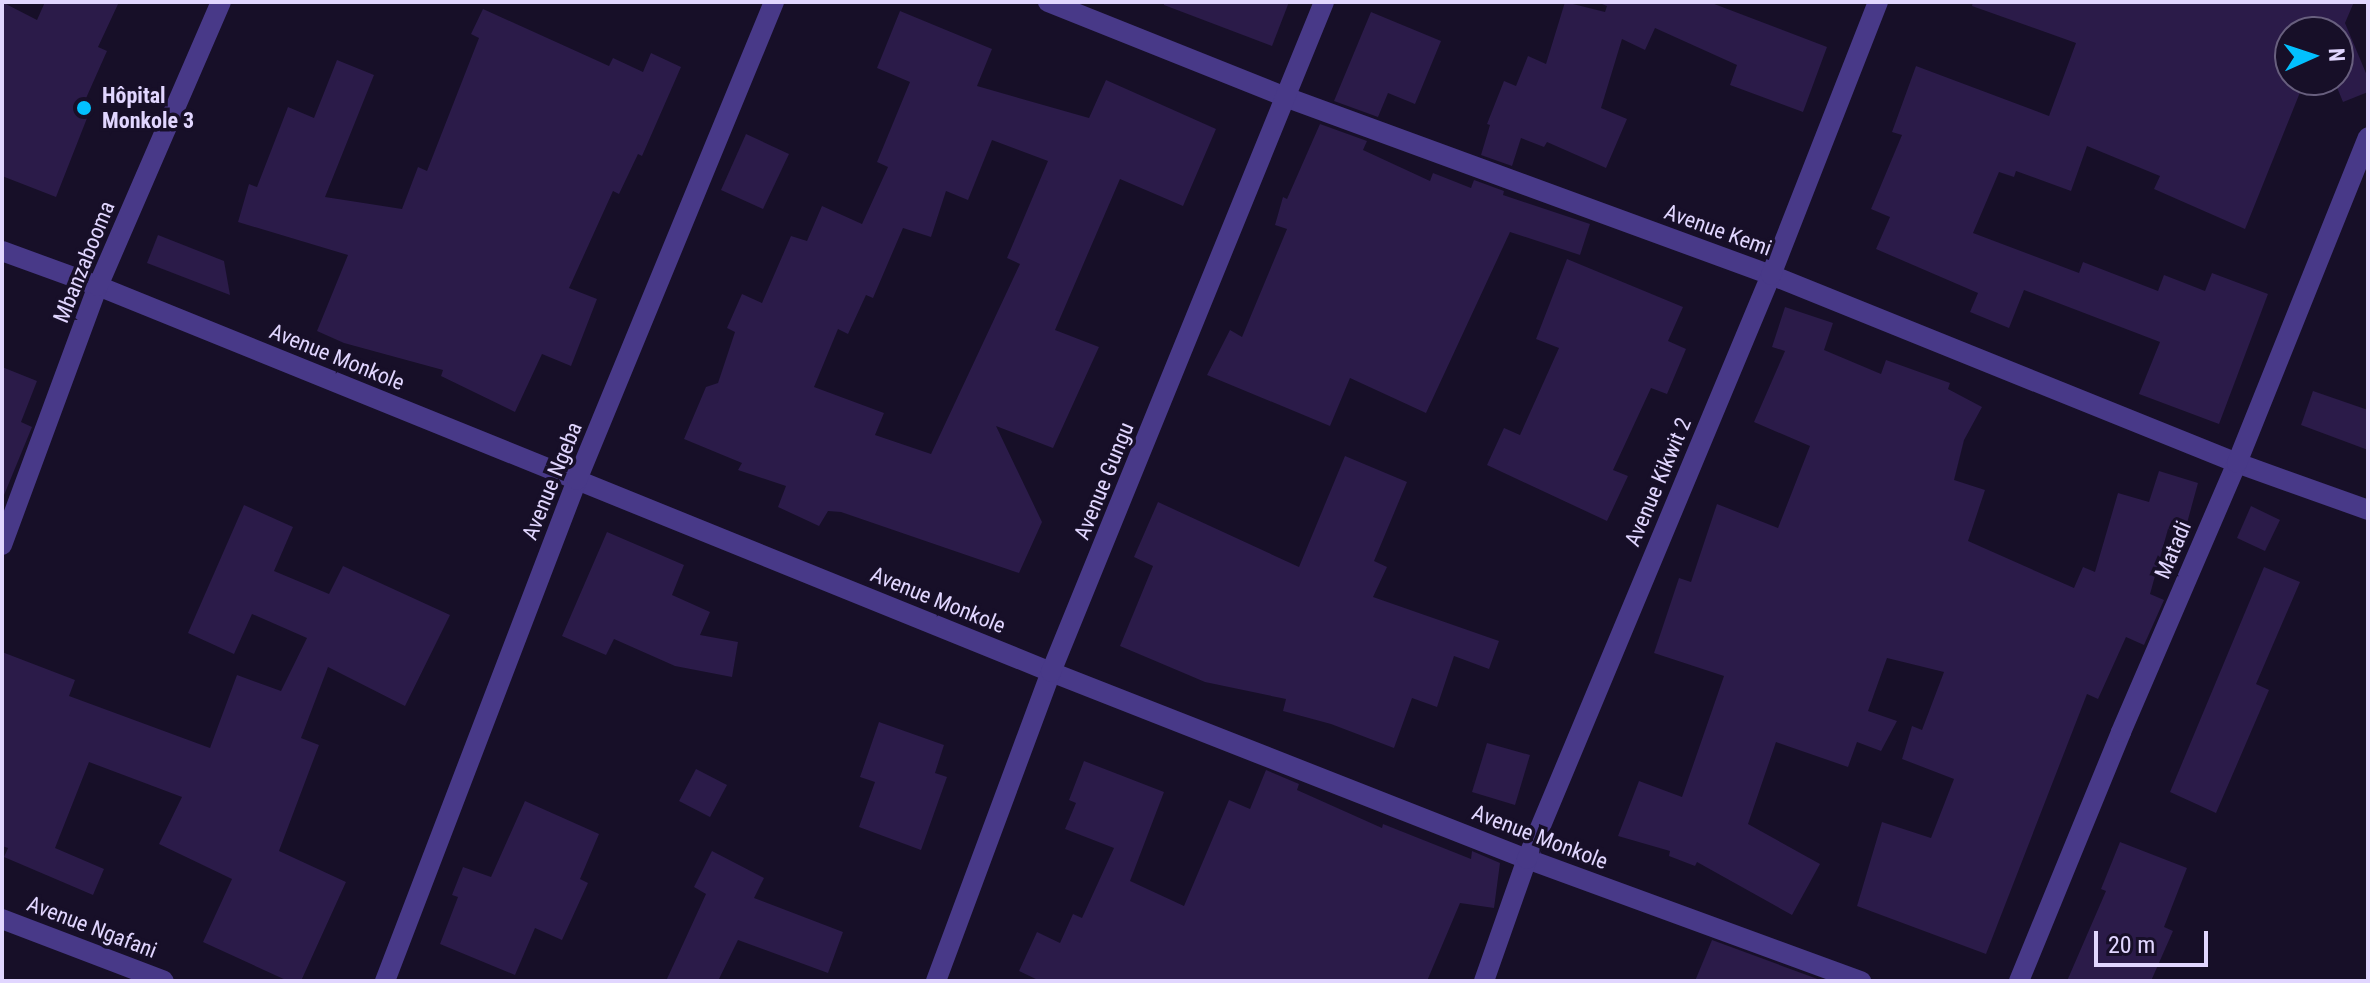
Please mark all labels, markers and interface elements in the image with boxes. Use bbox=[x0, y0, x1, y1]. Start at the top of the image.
north arrow bbox=[2274, 16, 2354, 96]
text: N bbox=[2324, 47, 2349, 62]
place label: Hôpital Monkole 3 bbox=[102, 82, 194, 134]
marker: Hôpital Monkole 3 bbox=[73, 97, 95, 119]
street label: Mbanzabooma bbox=[48, 197, 120, 327]
street label: Avenue Kemi bbox=[1661, 198, 1775, 262]
street label: Avenue Monkole bbox=[266, 318, 408, 396]
street label: Avenue Kikwit 2 bbox=[1619, 414, 1697, 550]
street label: Avenue Ngeba bbox=[516, 418, 588, 544]
street label: Avenue Gungu bbox=[1069, 418, 1139, 544]
street label: Matadi bbox=[2149, 517, 2197, 583]
street label: Avenue Monkole bbox=[867, 561, 1009, 639]
street label: Avenue Monkole bbox=[1469, 799, 1611, 875]
street label: Avenue Ngafani bbox=[24, 890, 160, 964]
scale bar bbox=[2098, 915, 2212, 965]
text: 20 m bbox=[2108, 931, 2155, 959]

